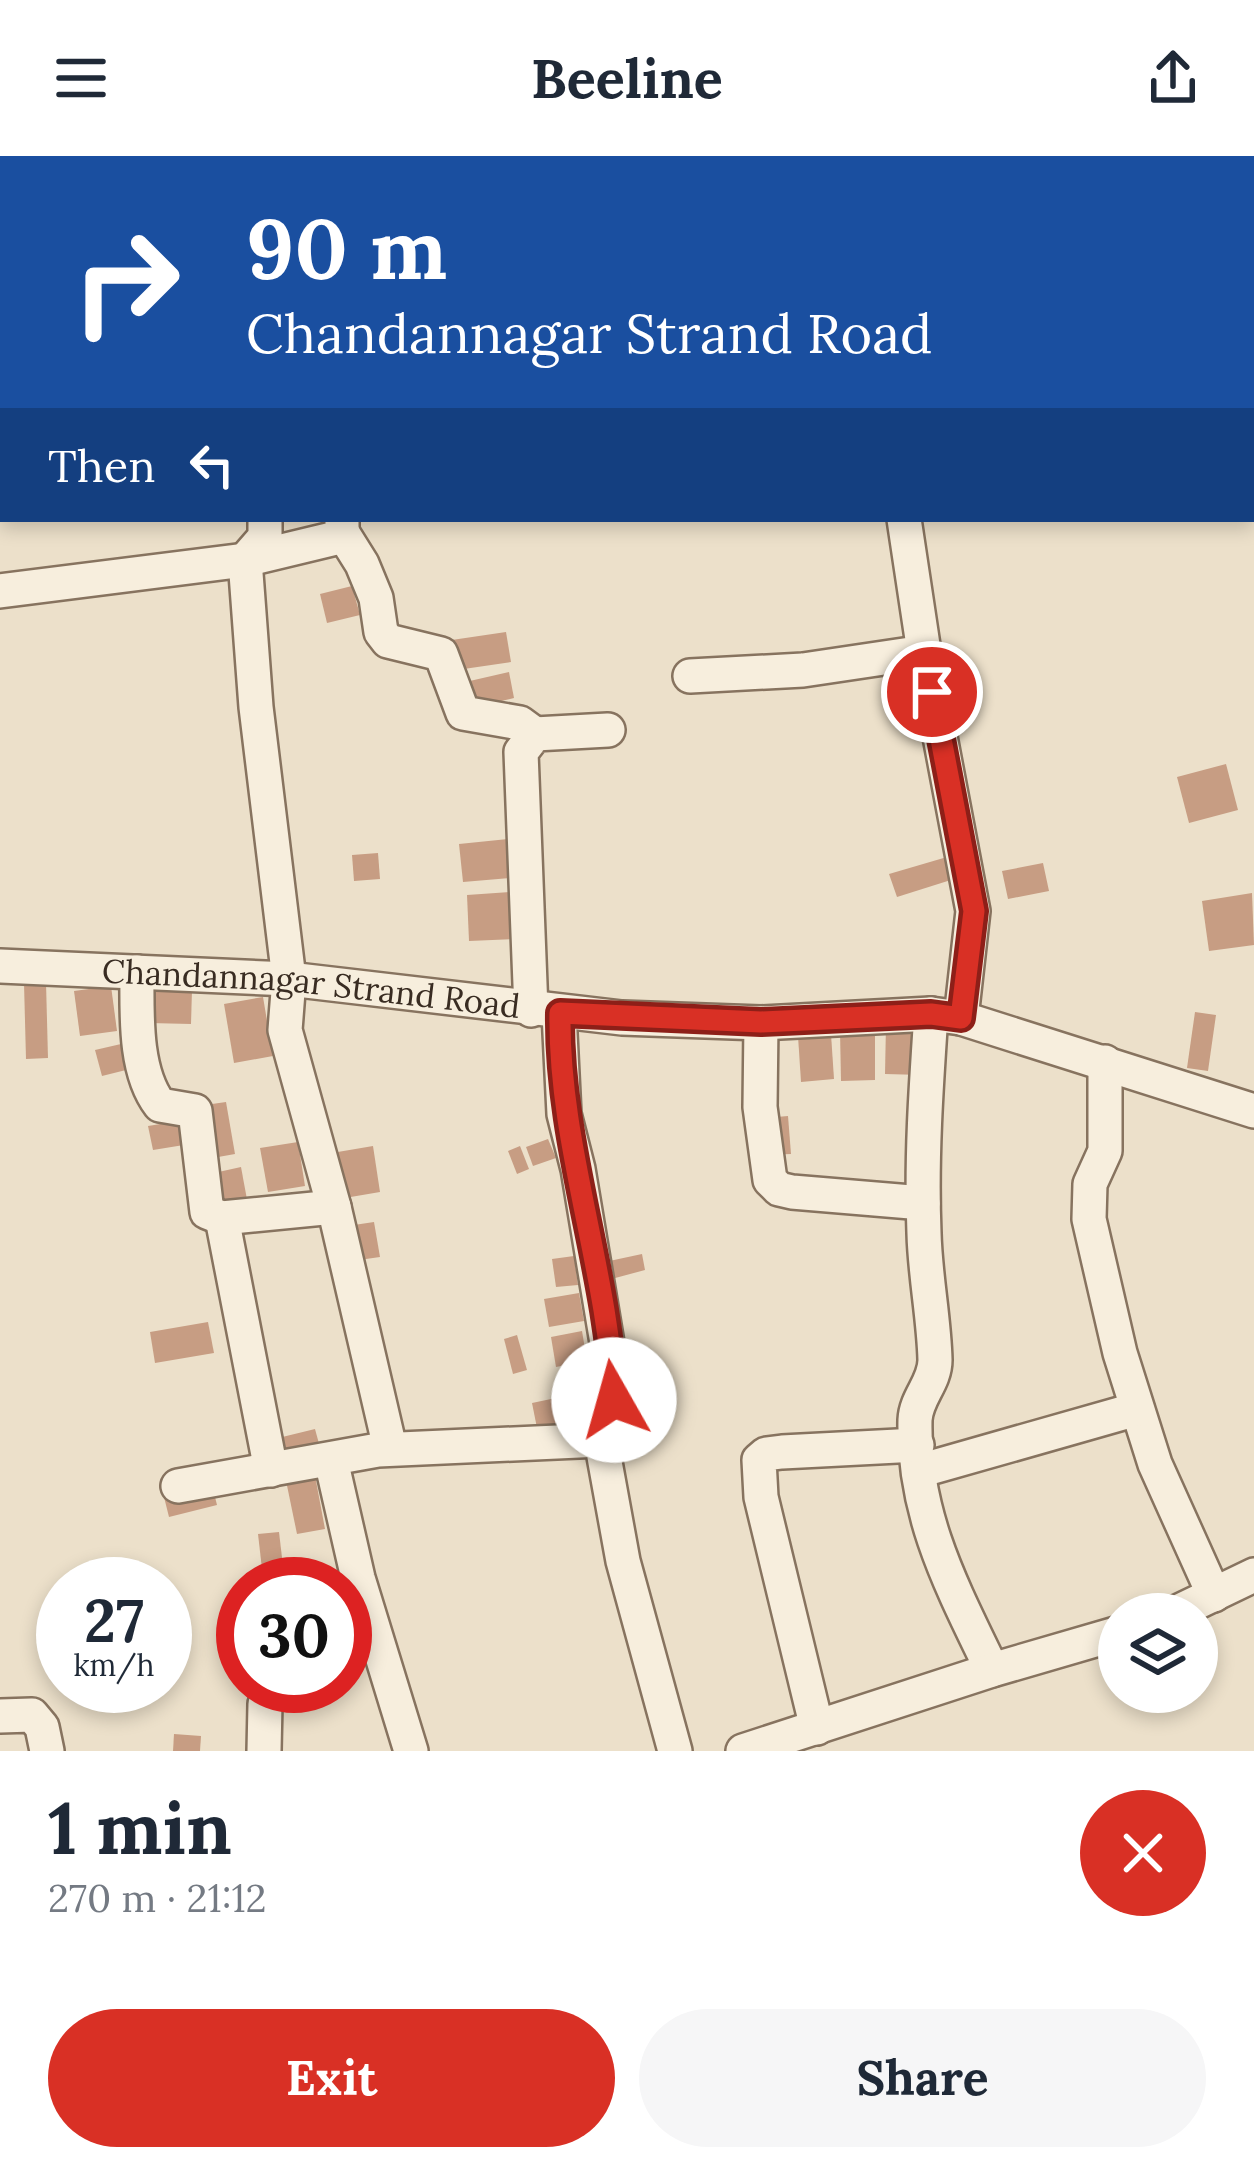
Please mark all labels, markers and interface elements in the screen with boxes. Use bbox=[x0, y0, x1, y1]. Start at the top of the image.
text: Beeline bbox=[531, 44, 723, 113]
icon: menu bbox=[48, 45, 114, 111]
icon: share bbox=[1140, 45, 1206, 111]
text: 90 m bbox=[246, 194, 447, 302]
icon: right bbox=[48, 204, 204, 360]
text: Chandannagar Strand Road bbox=[246, 299, 932, 368]
icon: left bbox=[179, 432, 245, 498]
text: Then bbox=[48, 437, 155, 494]
pin bbox=[881, 641, 983, 743]
icon: arrive bbox=[899, 659, 965, 725]
street label: Chandannagar Strand Road bbox=[101, 950, 522, 1027]
position arrow bbox=[551, 1337, 677, 1463]
speed limit sign: 30 bbox=[216, 1557, 372, 1713]
text: 27 bbox=[84, 1582, 144, 1658]
map controls bbox=[1098, 1593, 1218, 1713]
button: layers bbox=[1098, 1593, 1218, 1713]
text: km/h bbox=[73, 1646, 155, 1684]
text: 1 min bbox=[48, 1782, 232, 1874]
button: close bbox=[1080, 1790, 1206, 1916]
text: 270 m · 21:12 bbox=[48, 1873, 267, 1923]
button: Exit bbox=[48, 2009, 615, 2147]
button: Share bbox=[639, 2009, 1206, 2147]

